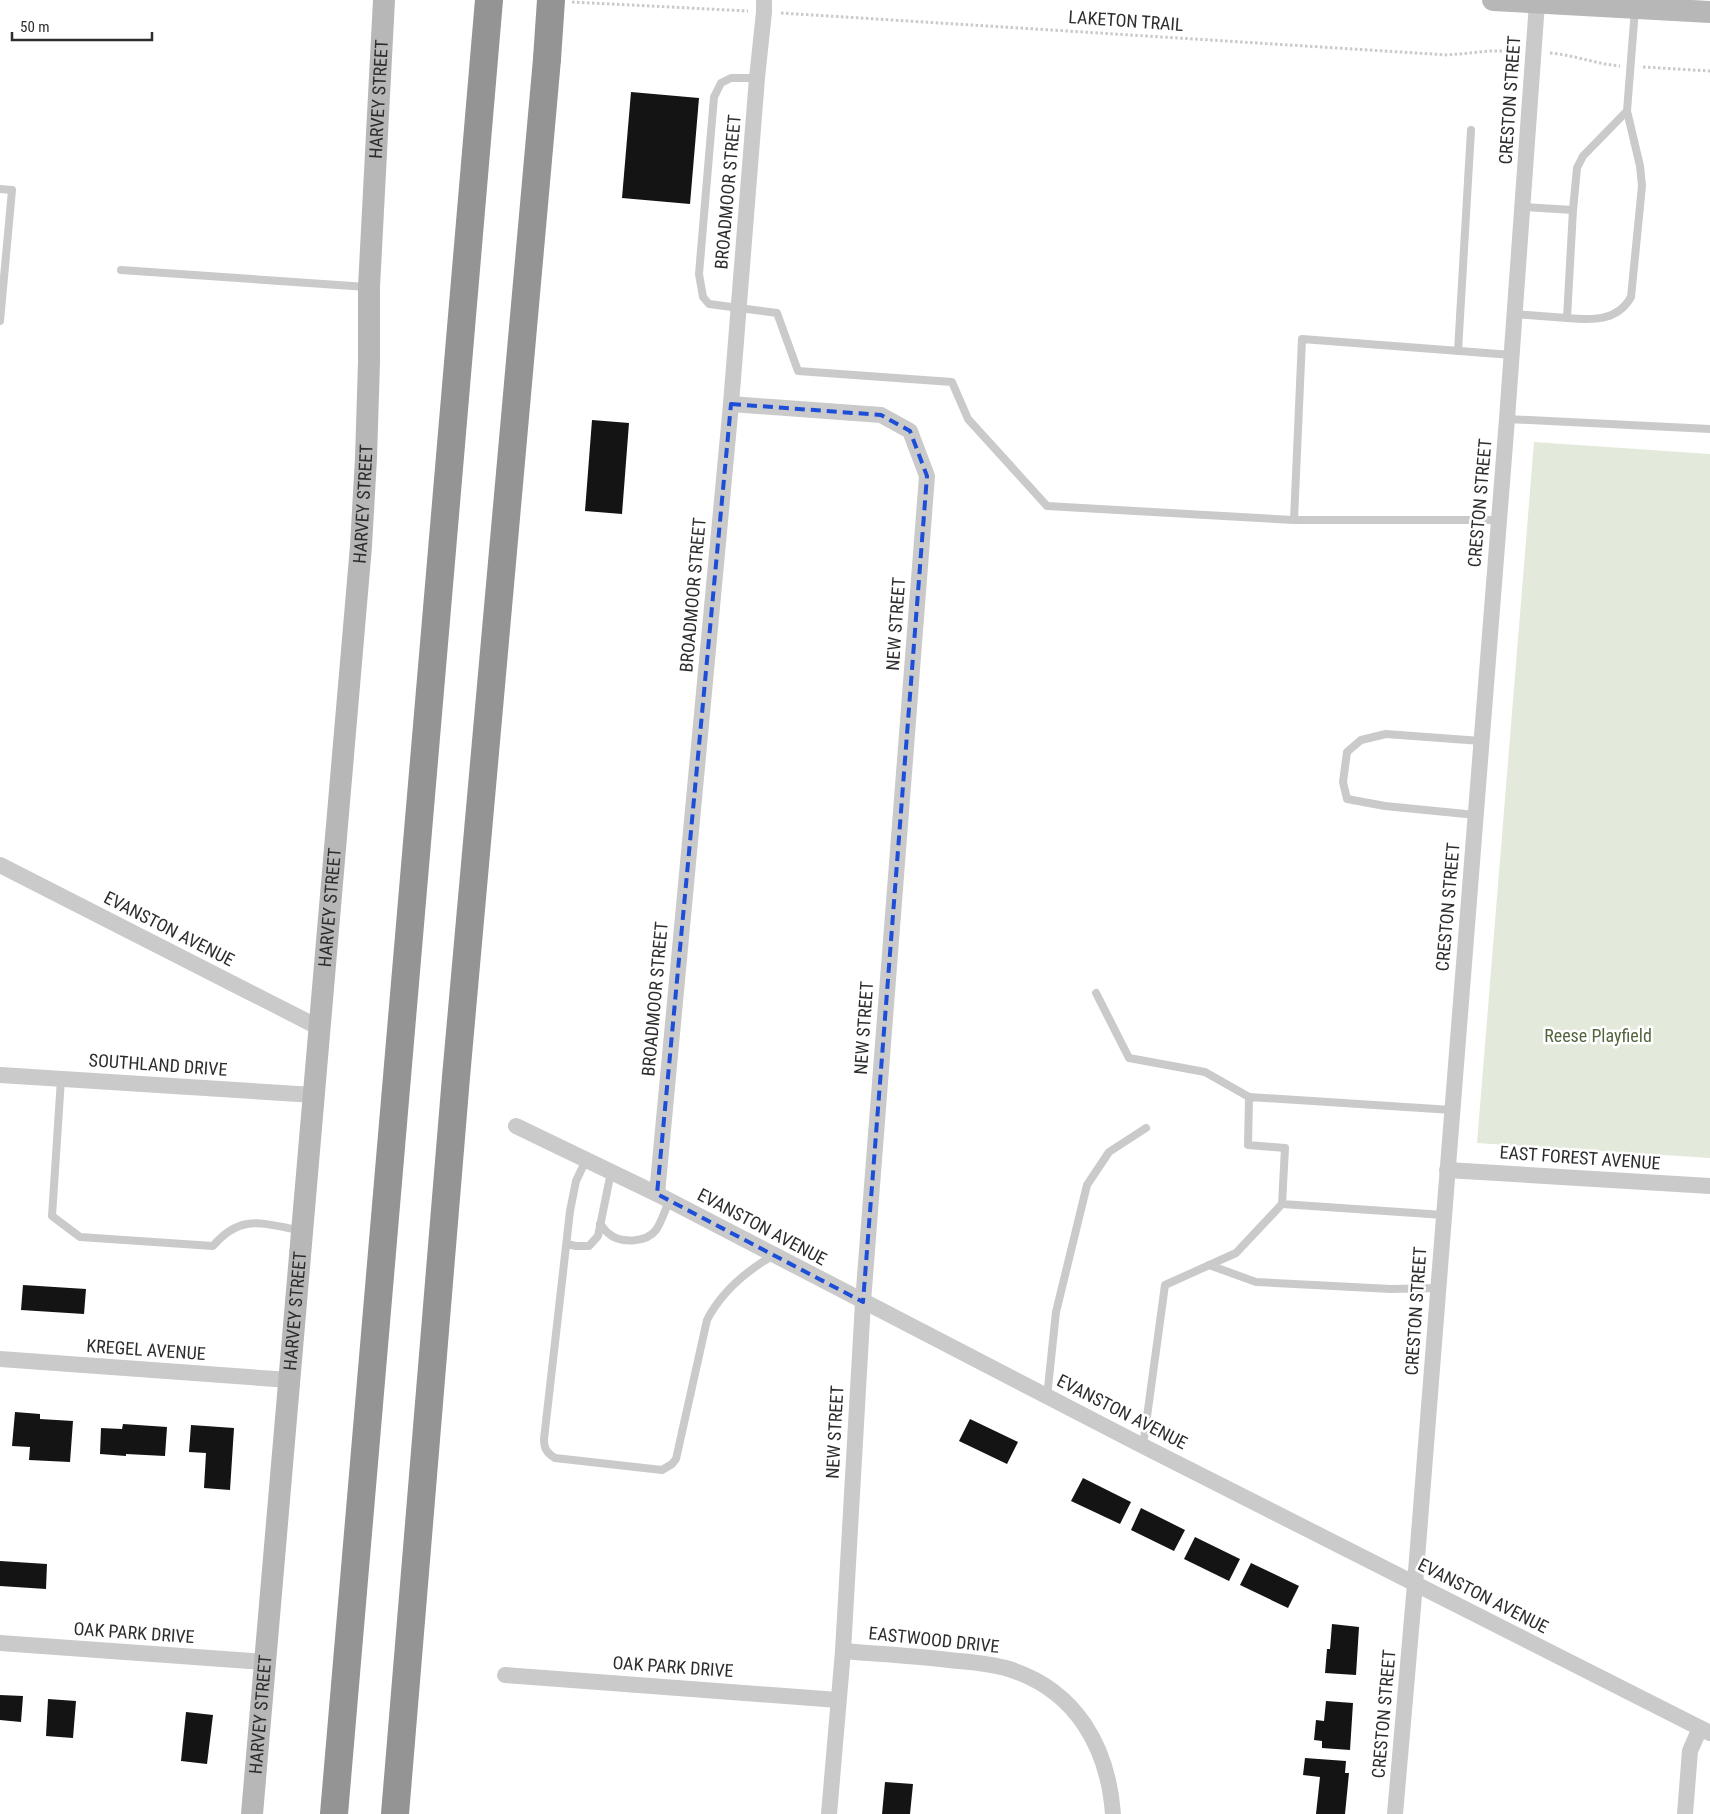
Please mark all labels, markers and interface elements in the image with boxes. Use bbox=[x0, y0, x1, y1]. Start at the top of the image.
street label: LAKETON TRAIL bbox=[1068, 6, 1185, 35]
scale bar bbox=[12, 10, 152, 42]
text: 50 m bbox=[20, 18, 50, 36]
street label: CRESTON STREET bbox=[1495, 35, 1524, 165]
street label: HARVEY STREET bbox=[365, 39, 392, 159]
street label: BROADMOOR STREET bbox=[710, 114, 745, 270]
street label: CRESTON STREET bbox=[1463, 438, 1496, 568]
street label: HARVEY STREET bbox=[349, 444, 376, 564]
street label: BROADMOOR STREET bbox=[675, 517, 710, 673]
street label: NEW STREET bbox=[882, 577, 909, 671]
street label: CRESTON STREET bbox=[1431, 842, 1464, 972]
street label: HARVEY STREET bbox=[314, 847, 345, 968]
street label: EVANSTON AVENUE bbox=[101, 887, 238, 970]
street label: BROADMOOR STREET bbox=[637, 921, 672, 1077]
street label: NEW STREET bbox=[850, 981, 877, 1075]
park label: Reese Playfield bbox=[1544, 1025, 1652, 1046]
street label: SOUTHLAND DRIVE bbox=[88, 1049, 228, 1080]
street label: EAST FOREST AVENUE bbox=[1499, 1141, 1661, 1174]
street label: EVANSTON AVENUE bbox=[694, 1184, 830, 1269]
street label: CRESTON STREET bbox=[1401, 1246, 1430, 1376]
street label: HARVEY STREET bbox=[279, 1250, 310, 1371]
street label: KREGEL AVENUE bbox=[86, 1335, 206, 1364]
street label: EVANSTON AVENUE bbox=[1054, 1370, 1191, 1453]
street label: NEW STREET bbox=[822, 1385, 847, 1479]
street label: EVANSTON AVENUE bbox=[1415, 1554, 1552, 1637]
street label: OAK PARK DRIVE bbox=[73, 1618, 195, 1647]
street label: EASTWOOD DRIVE bbox=[868, 1622, 1000, 1657]
street label: CRESTON STREET bbox=[1367, 1649, 1400, 1779]
street label: OAK PARK DRIVE bbox=[612, 1652, 734, 1681]
street label: HARVEY STREET bbox=[244, 1654, 276, 1775]

